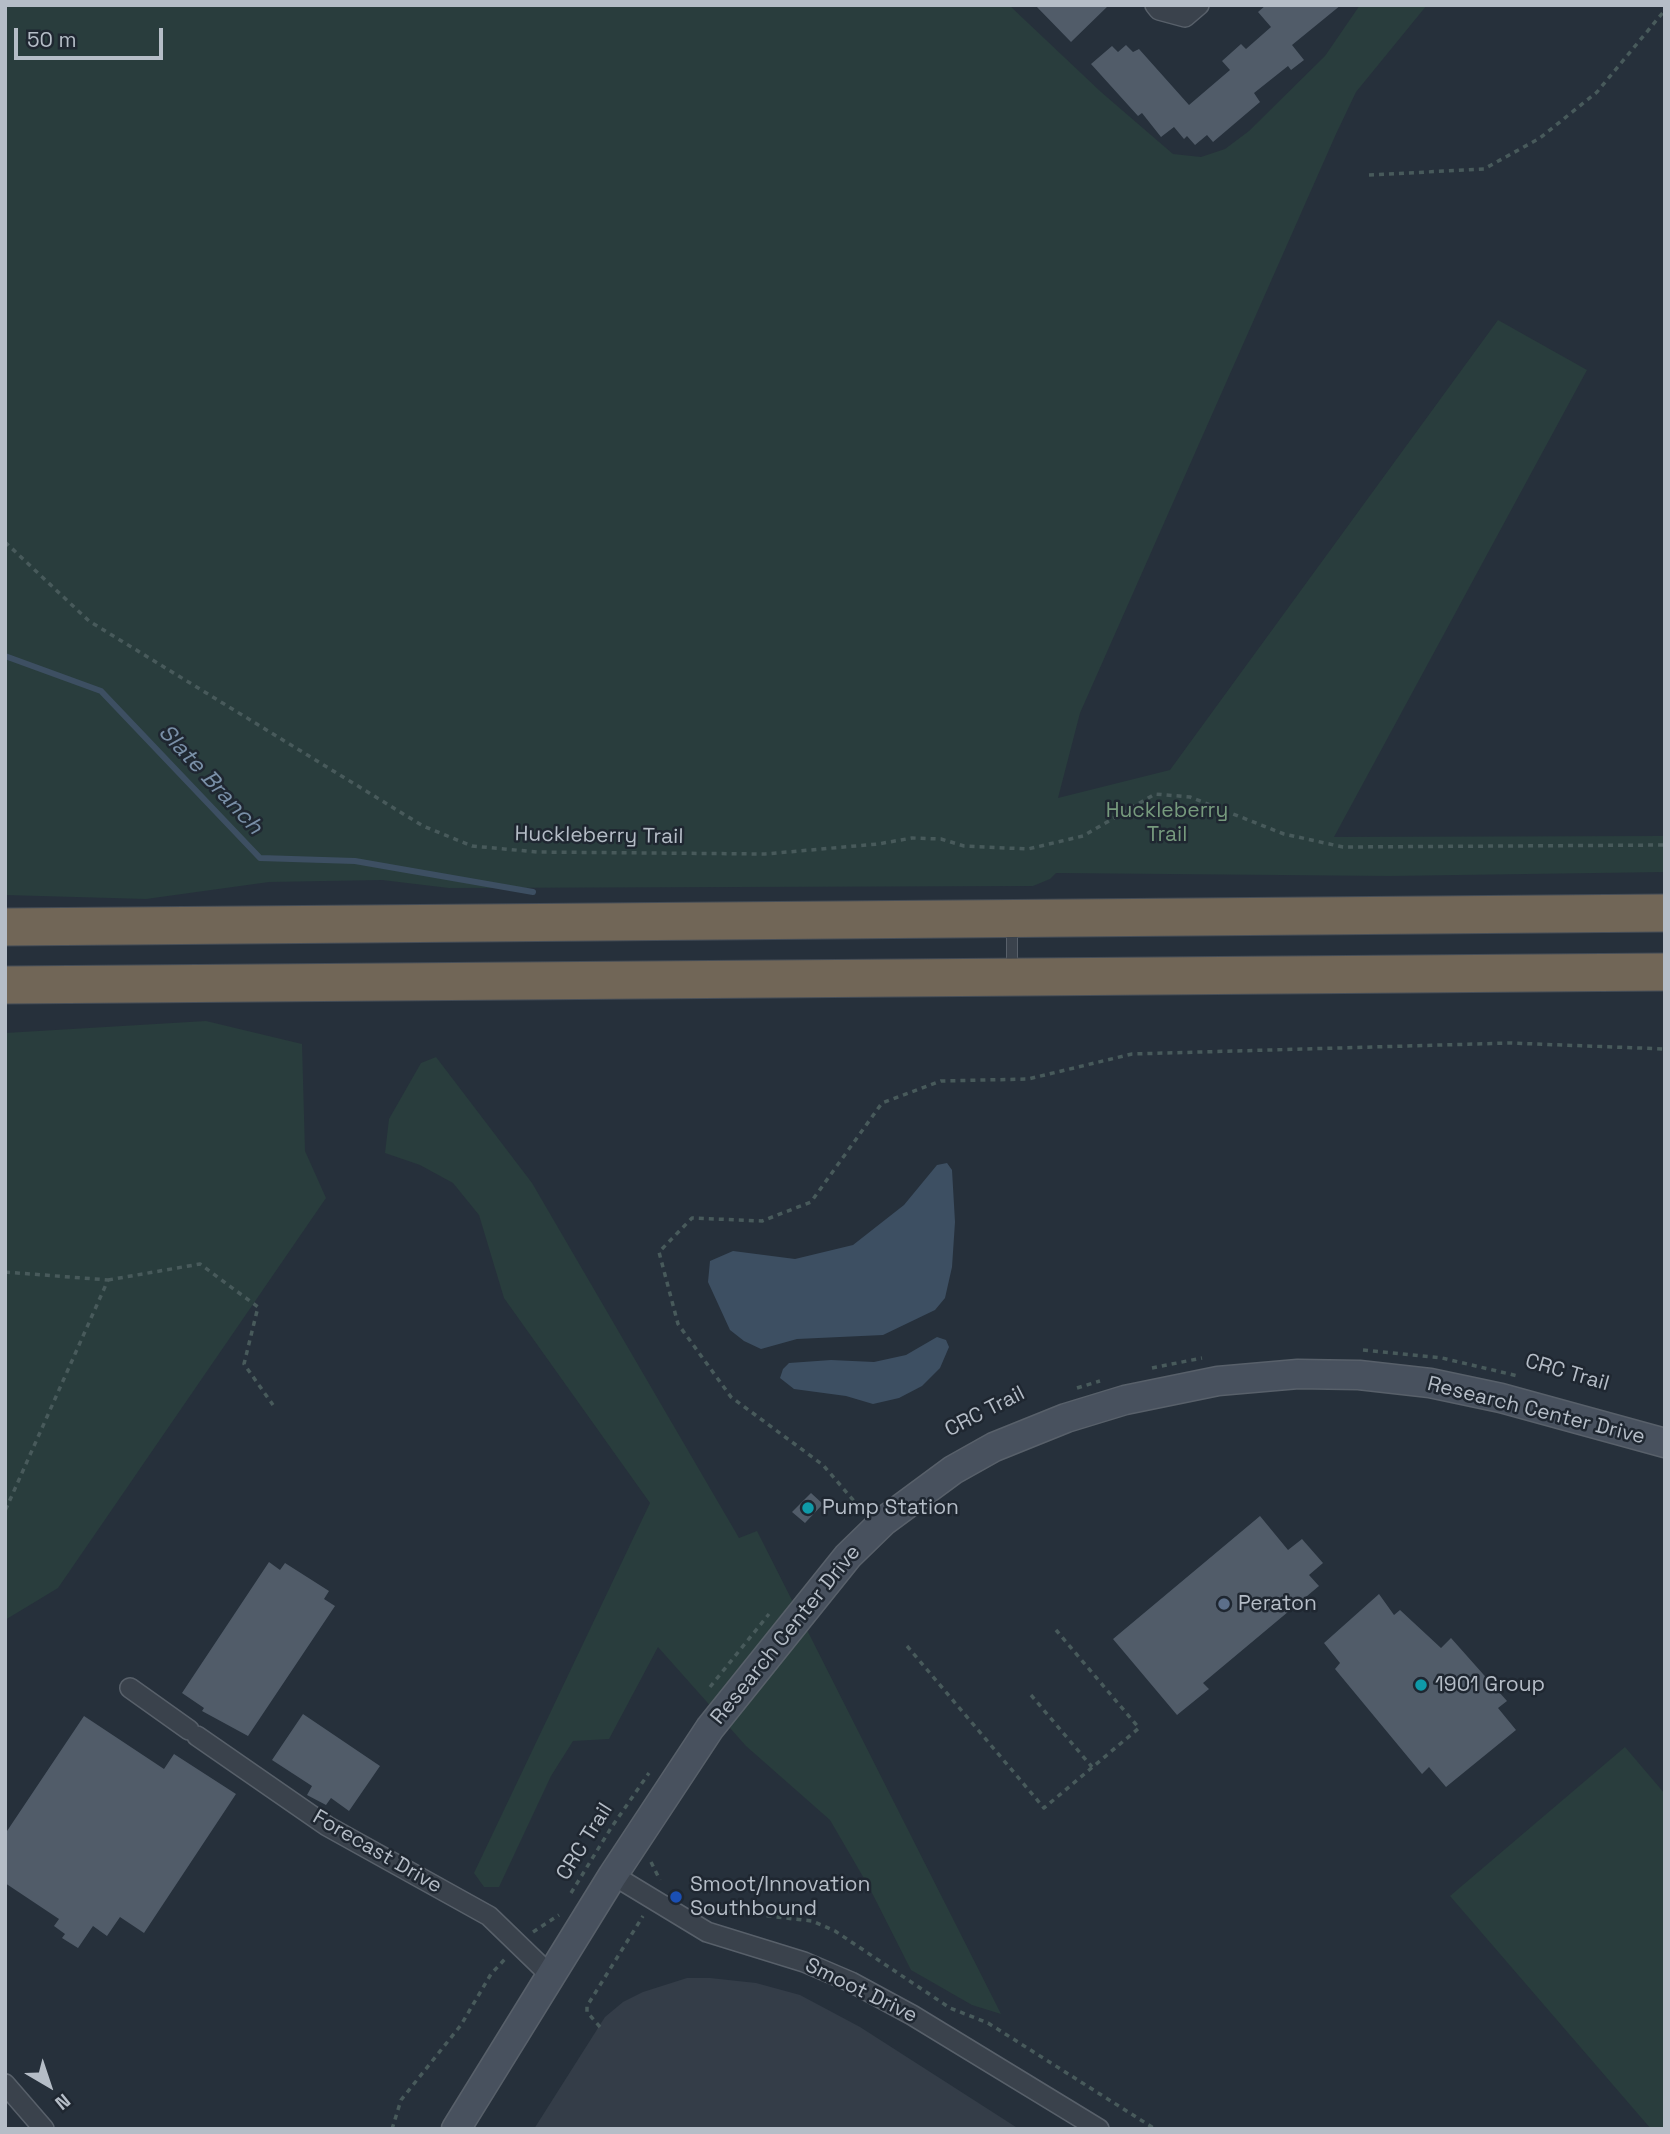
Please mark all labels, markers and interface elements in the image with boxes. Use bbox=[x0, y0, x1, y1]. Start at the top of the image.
scale bar bbox=[18, 14, 166, 58]
text: 50 m bbox=[27, 26, 77, 53]
water label: Slate Branch bbox=[152, 719, 268, 841]
park label: Huckleberry Trail bbox=[1106, 798, 1228, 848]
street label: Huckleberry Trail bbox=[514, 822, 684, 850]
street label: CRC Trail bbox=[1522, 1349, 1612, 1397]
street label: Research Center Drive bbox=[1425, 1372, 1647, 1450]
street label: CRC Trail bbox=[941, 1381, 1029, 1443]
place label: Pump Station bbox=[822, 1495, 959, 1521]
marker: Pump Station bbox=[800, 1500, 816, 1516]
street label: Research Center Drive bbox=[706, 1540, 866, 1730]
place label: Peraton bbox=[1238, 1591, 1317, 1617]
marker: Peraton bbox=[1216, 1596, 1232, 1612]
place label: 1901 Group bbox=[1435, 1672, 1545, 1698]
marker: 1901 Group bbox=[1413, 1677, 1429, 1693]
street label: CRC Trail bbox=[551, 1799, 619, 1885]
street label: Forecast Drive bbox=[308, 1805, 446, 1899]
place label: Smoot/Innovation Southbound bbox=[690, 1872, 870, 1922]
marker: Smoot/Innovation Southbound bbox=[668, 1889, 684, 1905]
street label: Smoot Drive bbox=[801, 1953, 921, 2029]
north arrow bbox=[14, 2050, 84, 2120]
text: N bbox=[50, 2088, 75, 2115]

